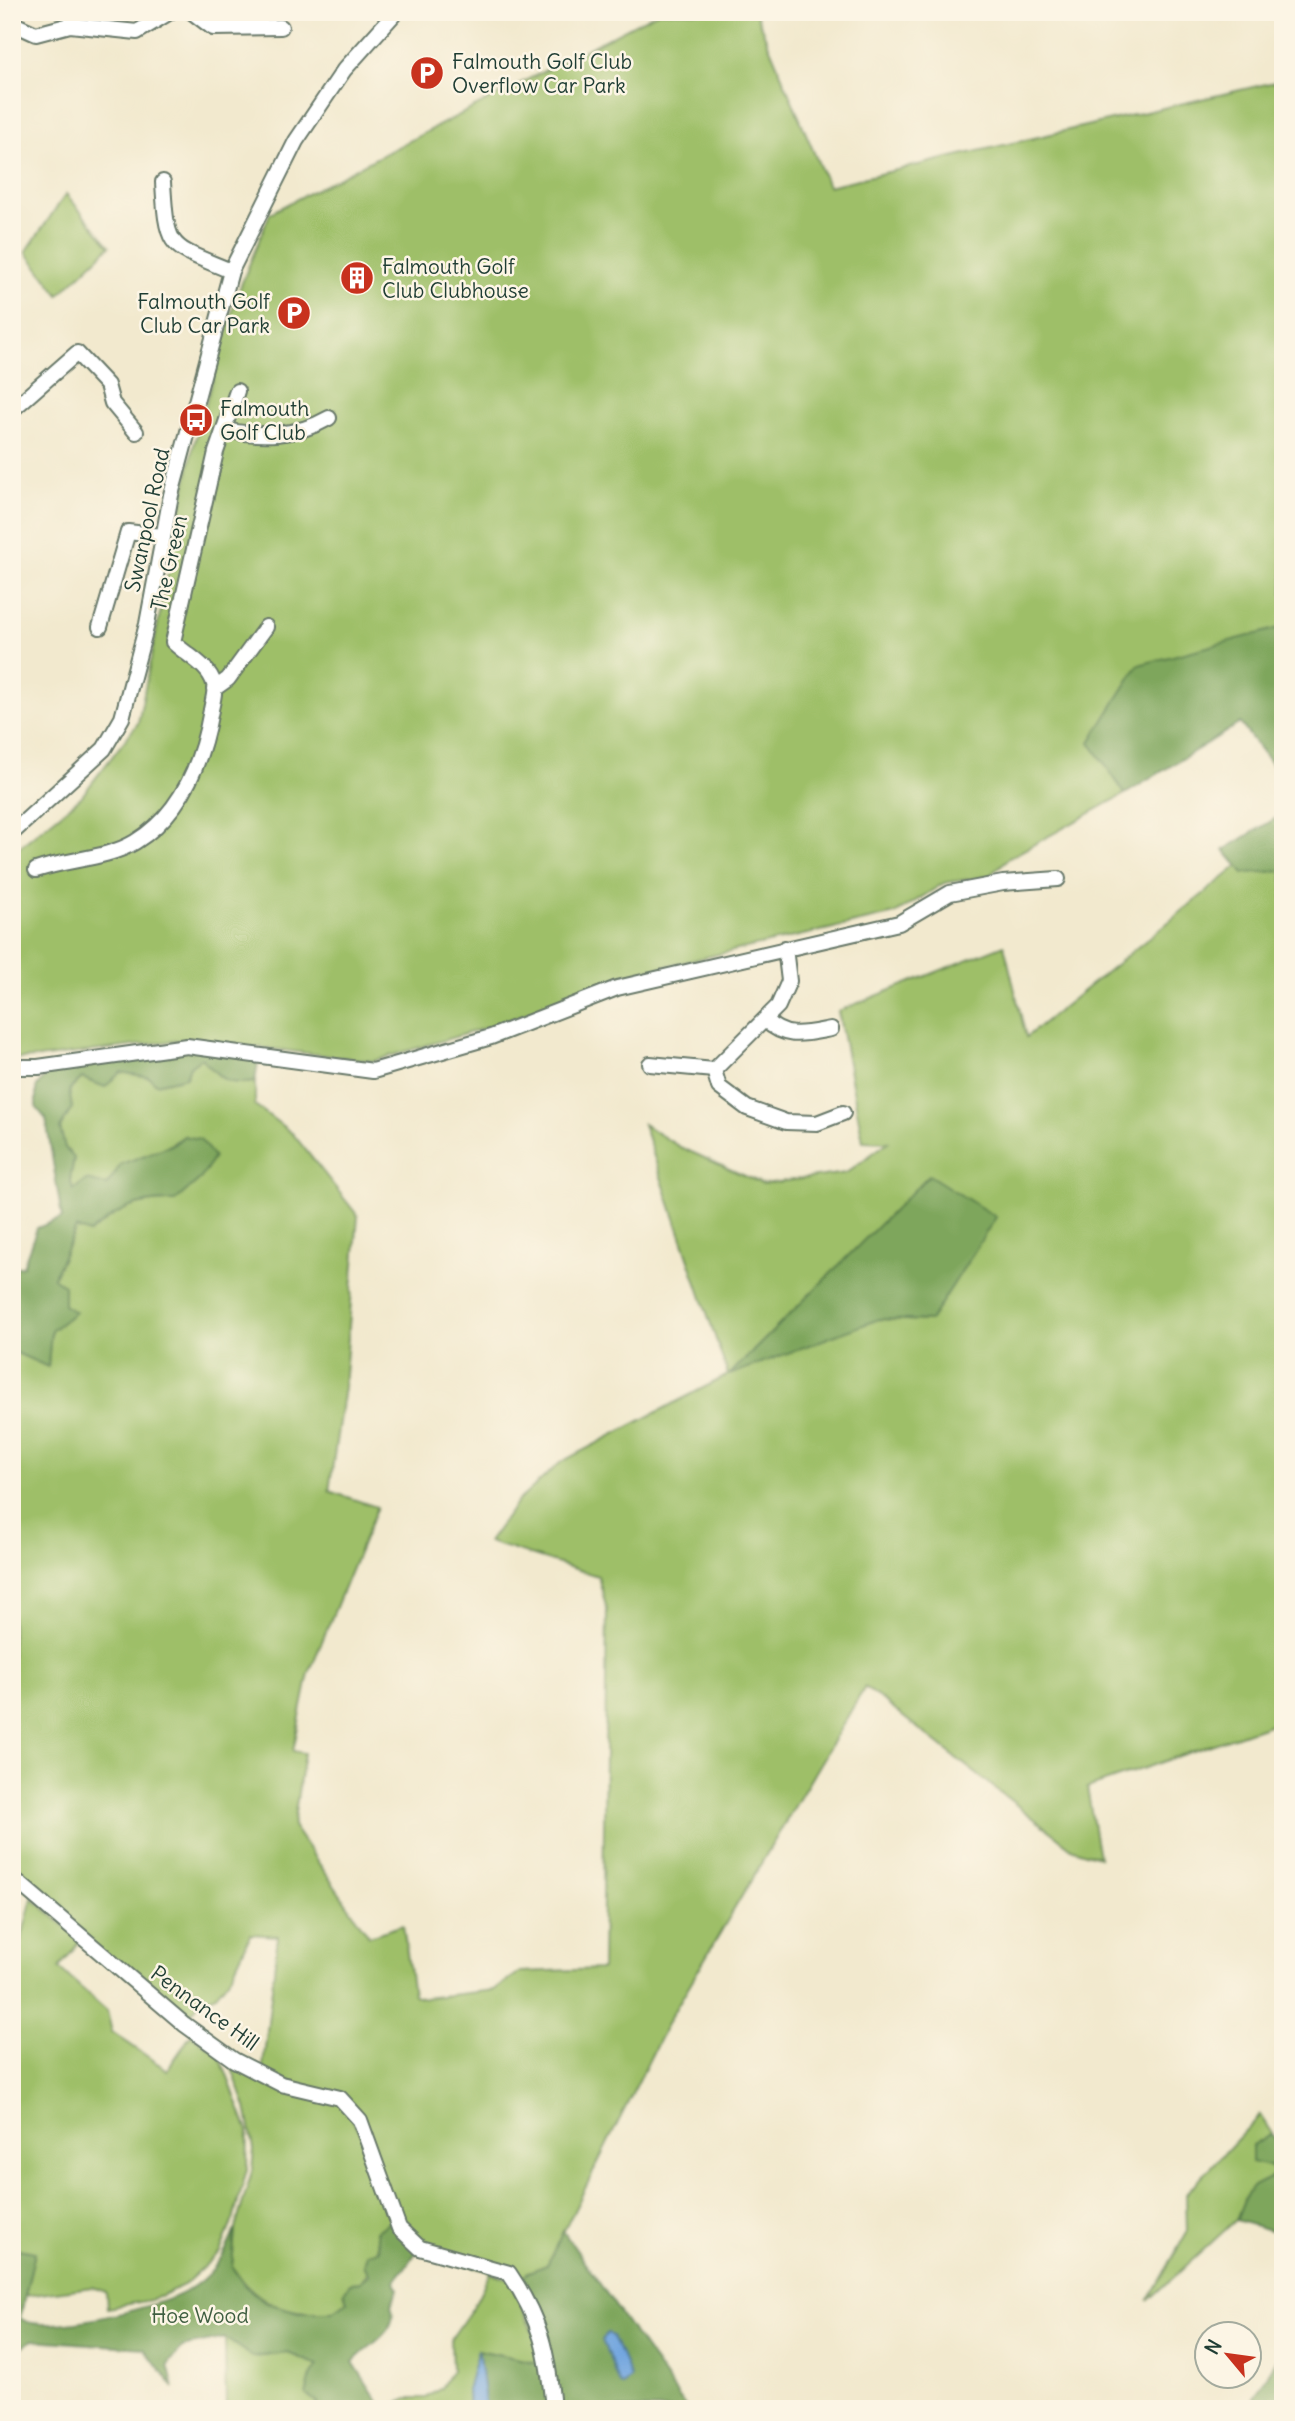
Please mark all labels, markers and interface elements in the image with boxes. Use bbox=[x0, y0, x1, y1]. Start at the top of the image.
place label: Falmouth Golf Club Overflow Car Park bbox=[452, 48, 632, 99]
parking icon: Falmouth Golf Club Overflow Car Park bbox=[408, 54, 446, 92]
place label: Falmouth Golf Club Clubhouse bbox=[382, 253, 529, 304]
building icon: Falmouth Golf Club Clubhouse bbox=[338, 259, 376, 297]
place label: Falmouth Golf Club Car Park bbox=[137, 288, 271, 339]
parking icon: Falmouth Golf Club Car Park bbox=[275, 294, 313, 332]
place label: Falmouth Golf Club bbox=[220, 395, 309, 446]
bus stop icon: Falmouth Golf Club bbox=[177, 401, 215, 439]
street label: Swanpool Road bbox=[119, 445, 175, 595]
street label: The Green bbox=[145, 513, 193, 613]
street label: Pennance Hill bbox=[146, 1960, 264, 2056]
park label: Hoe Wood bbox=[151, 2302, 249, 2329]
north arrow bbox=[1194, 2320, 1264, 2390]
text: N bbox=[1199, 2335, 1227, 2358]

